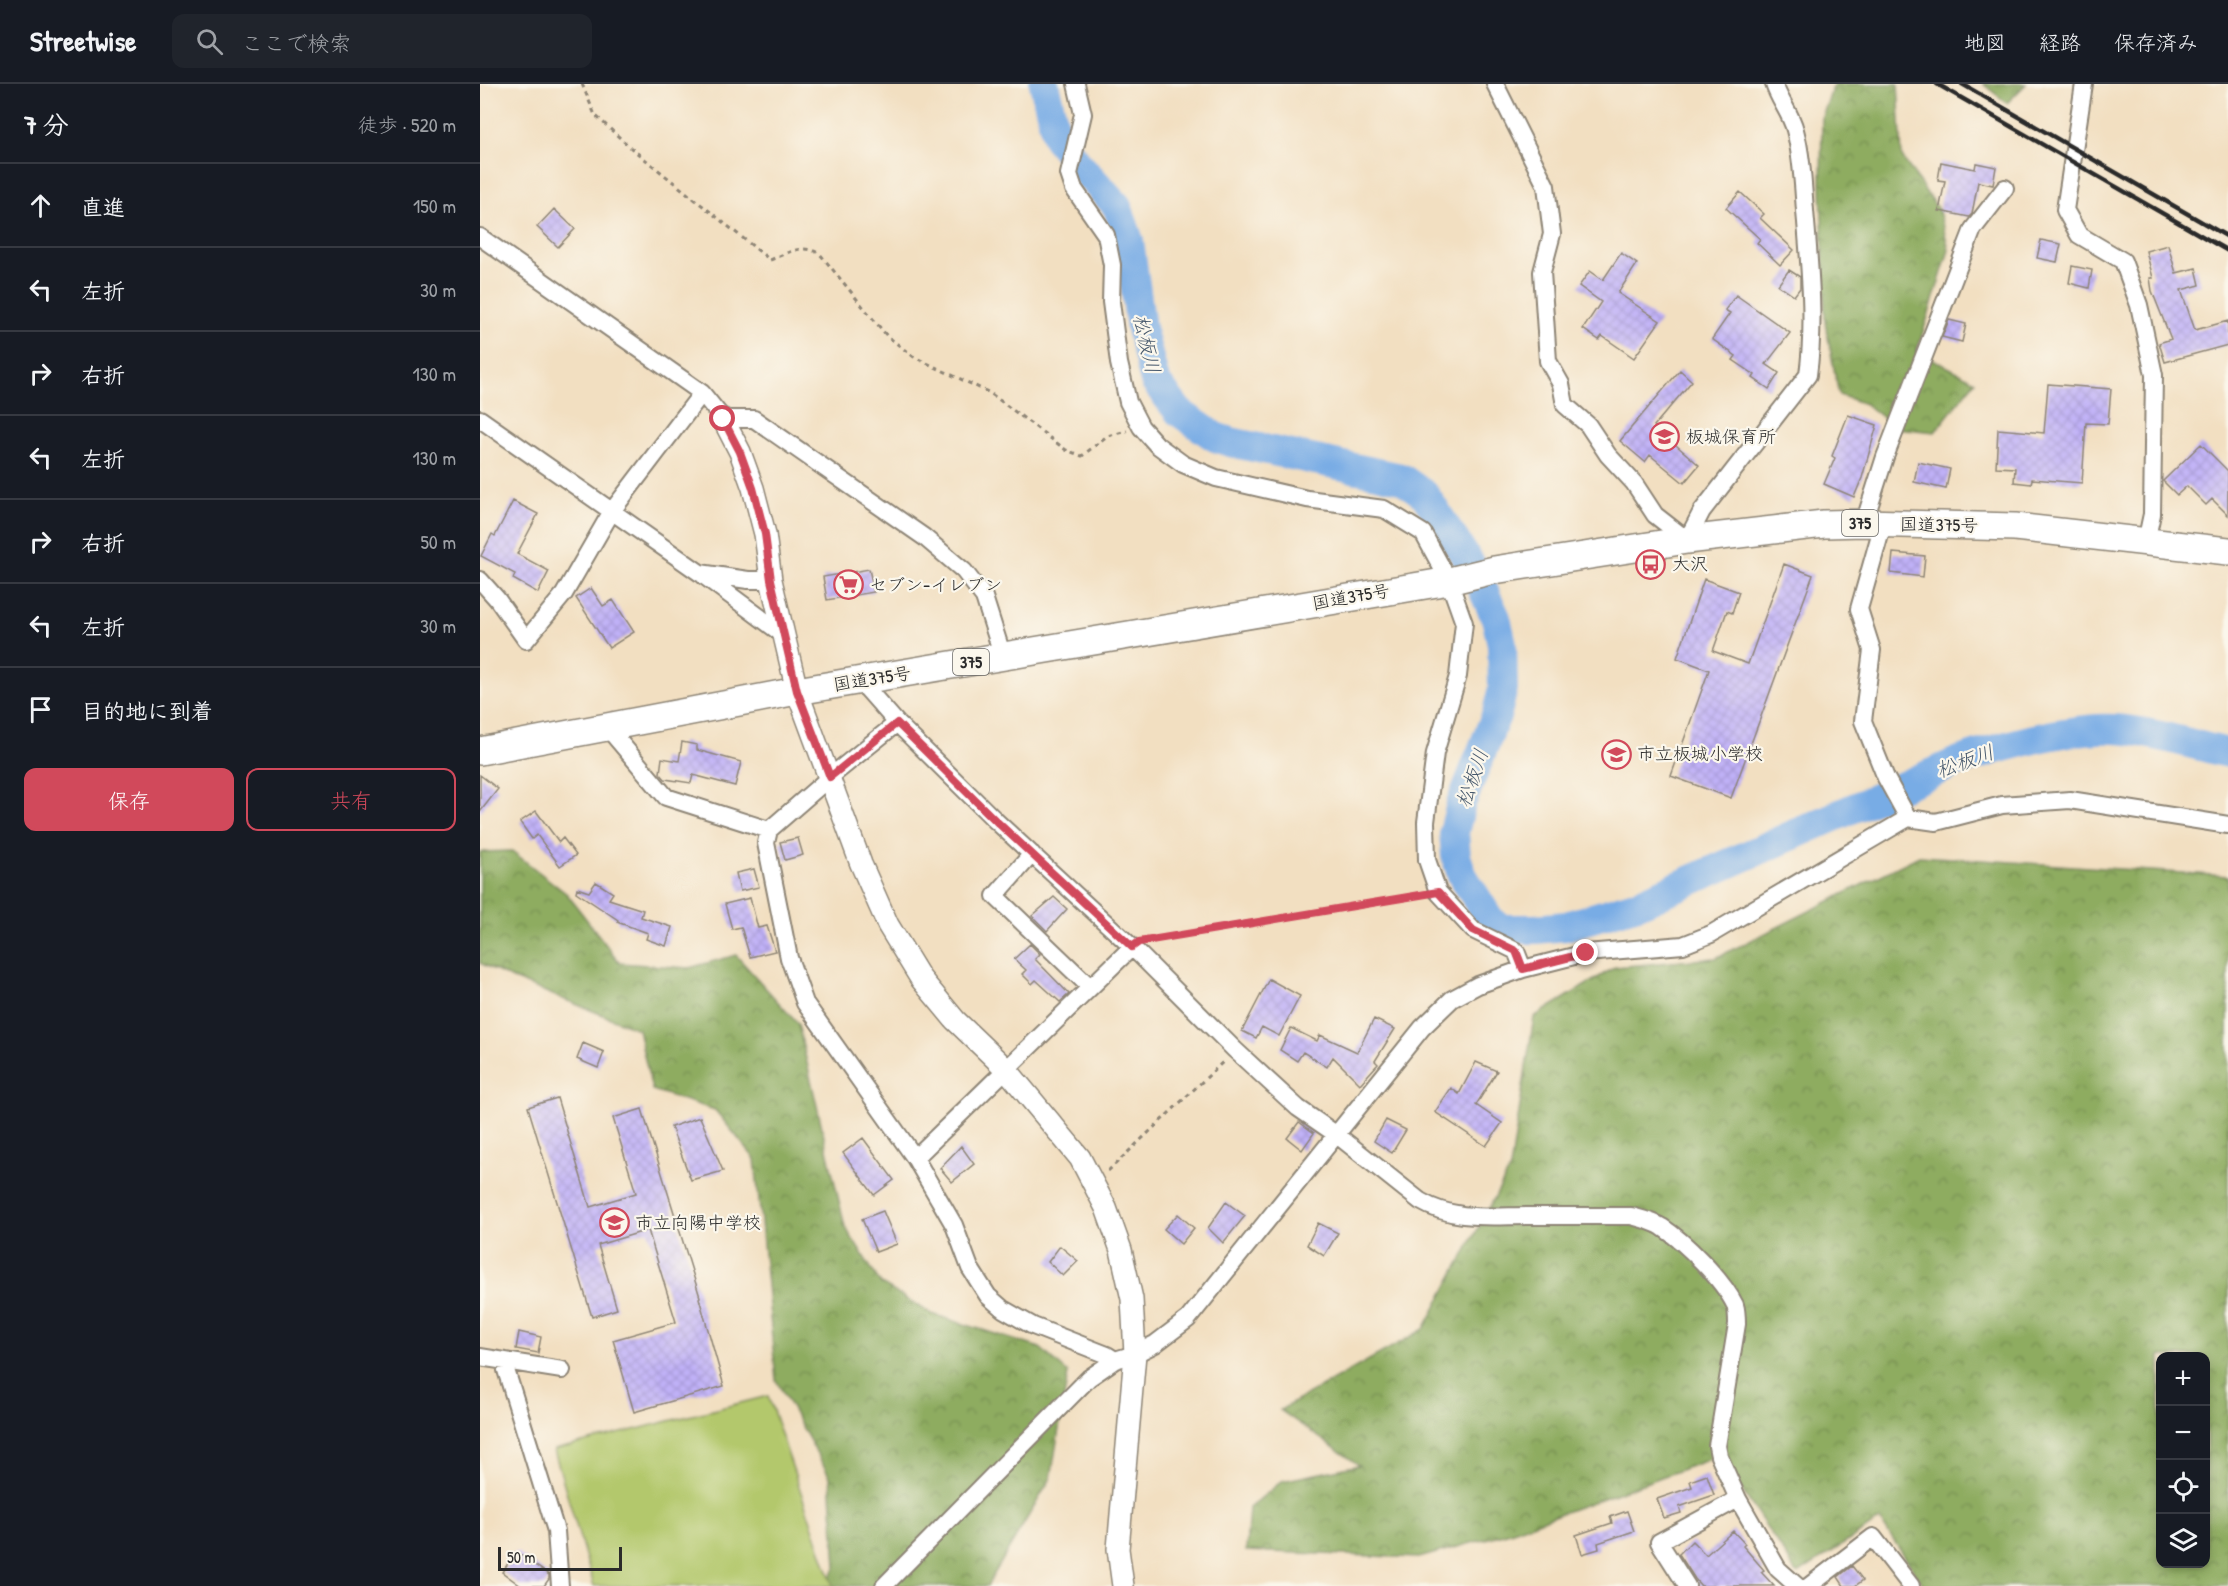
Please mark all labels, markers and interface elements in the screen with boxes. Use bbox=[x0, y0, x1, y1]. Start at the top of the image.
search box bbox=[172, 14, 592, 68]
text: Streetwise bbox=[30, 22, 136, 60]
icon: search bbox=[193, 25, 226, 58]
text: ここで検索 bbox=[241, 28, 351, 58]
text: 地図 bbox=[1964, 28, 2006, 57]
text: 経路 bbox=[2039, 28, 2081, 57]
text: 保存済み bbox=[2114, 28, 2198, 57]
text: 7 分 bbox=[24, 107, 69, 142]
text: 徒歩 · 520 m bbox=[358, 111, 456, 138]
icon: ahead bbox=[24, 189, 57, 222]
text: 直進 bbox=[81, 192, 125, 222]
text: 150 m bbox=[413, 192, 456, 219]
icon: left bbox=[24, 273, 57, 306]
text: 左折 bbox=[81, 276, 125, 306]
text: 30 m bbox=[420, 276, 456, 303]
water label: 松板川 bbox=[1128, 312, 1167, 376]
icon: right bbox=[24, 357, 57, 390]
text: 右折 bbox=[81, 360, 125, 390]
text: 130 m bbox=[413, 360, 456, 387]
route start bbox=[709, 405, 735, 431]
school or university icon: 板城保育所 bbox=[1649, 421, 1681, 453]
place label: 板城保育所 bbox=[1686, 424, 1776, 449]
icon: left bbox=[24, 441, 57, 474]
text: 左折 bbox=[81, 444, 125, 474]
text: 130 m bbox=[413, 444, 456, 471]
road number: 375 bbox=[1842, 510, 1878, 536]
street label: 国道375号 bbox=[1899, 511, 1979, 538]
icon: right bbox=[24, 525, 57, 558]
text: 右折 bbox=[81, 528, 125, 558]
text: 50 m bbox=[420, 528, 456, 555]
bus stop icon: 大沢 bbox=[1635, 548, 1667, 580]
place label: 大沢 bbox=[1672, 551, 1708, 576]
supermarket icon: セブン-イレブン bbox=[832, 569, 864, 601]
place label: セブン-イレブン bbox=[869, 572, 1002, 597]
street label: 国道375号 bbox=[1310, 577, 1392, 616]
icon: left bbox=[24, 609, 57, 642]
text: 左折 bbox=[81, 612, 125, 642]
text: 30 m bbox=[420, 612, 456, 639]
road number: 375 bbox=[953, 649, 989, 675]
street label: 国道375号 bbox=[831, 660, 913, 697]
icon: arrive bbox=[24, 693, 57, 726]
text: 目的地に到着 bbox=[81, 696, 213, 726]
school or university icon: 市立板城小学校 bbox=[1600, 738, 1632, 770]
water label: 松板川 bbox=[1932, 738, 1998, 783]
place label: 市立板城小学校 bbox=[1637, 741, 1763, 766]
water label: 松板川 bbox=[1449, 745, 1494, 811]
button: 保存 bbox=[24, 768, 234, 831]
button: 共有 bbox=[246, 768, 456, 831]
route end bbox=[1572, 939, 1598, 965]
school or university icon: 市立向陽中学校 bbox=[598, 1207, 630, 1239]
place label: 市立向陽中学校 bbox=[635, 1210, 761, 1235]
map controls bbox=[2156, 1352, 2210, 1568]
button: + bbox=[2156, 1352, 2210, 1406]
button: − bbox=[2156, 1406, 2210, 1460]
button: locate bbox=[2156, 1460, 2210, 1514]
button: layers bbox=[2156, 1514, 2210, 1568]
scale bar bbox=[498, 1544, 622, 1572]
text: 50 m bbox=[507, 1546, 536, 1568]

